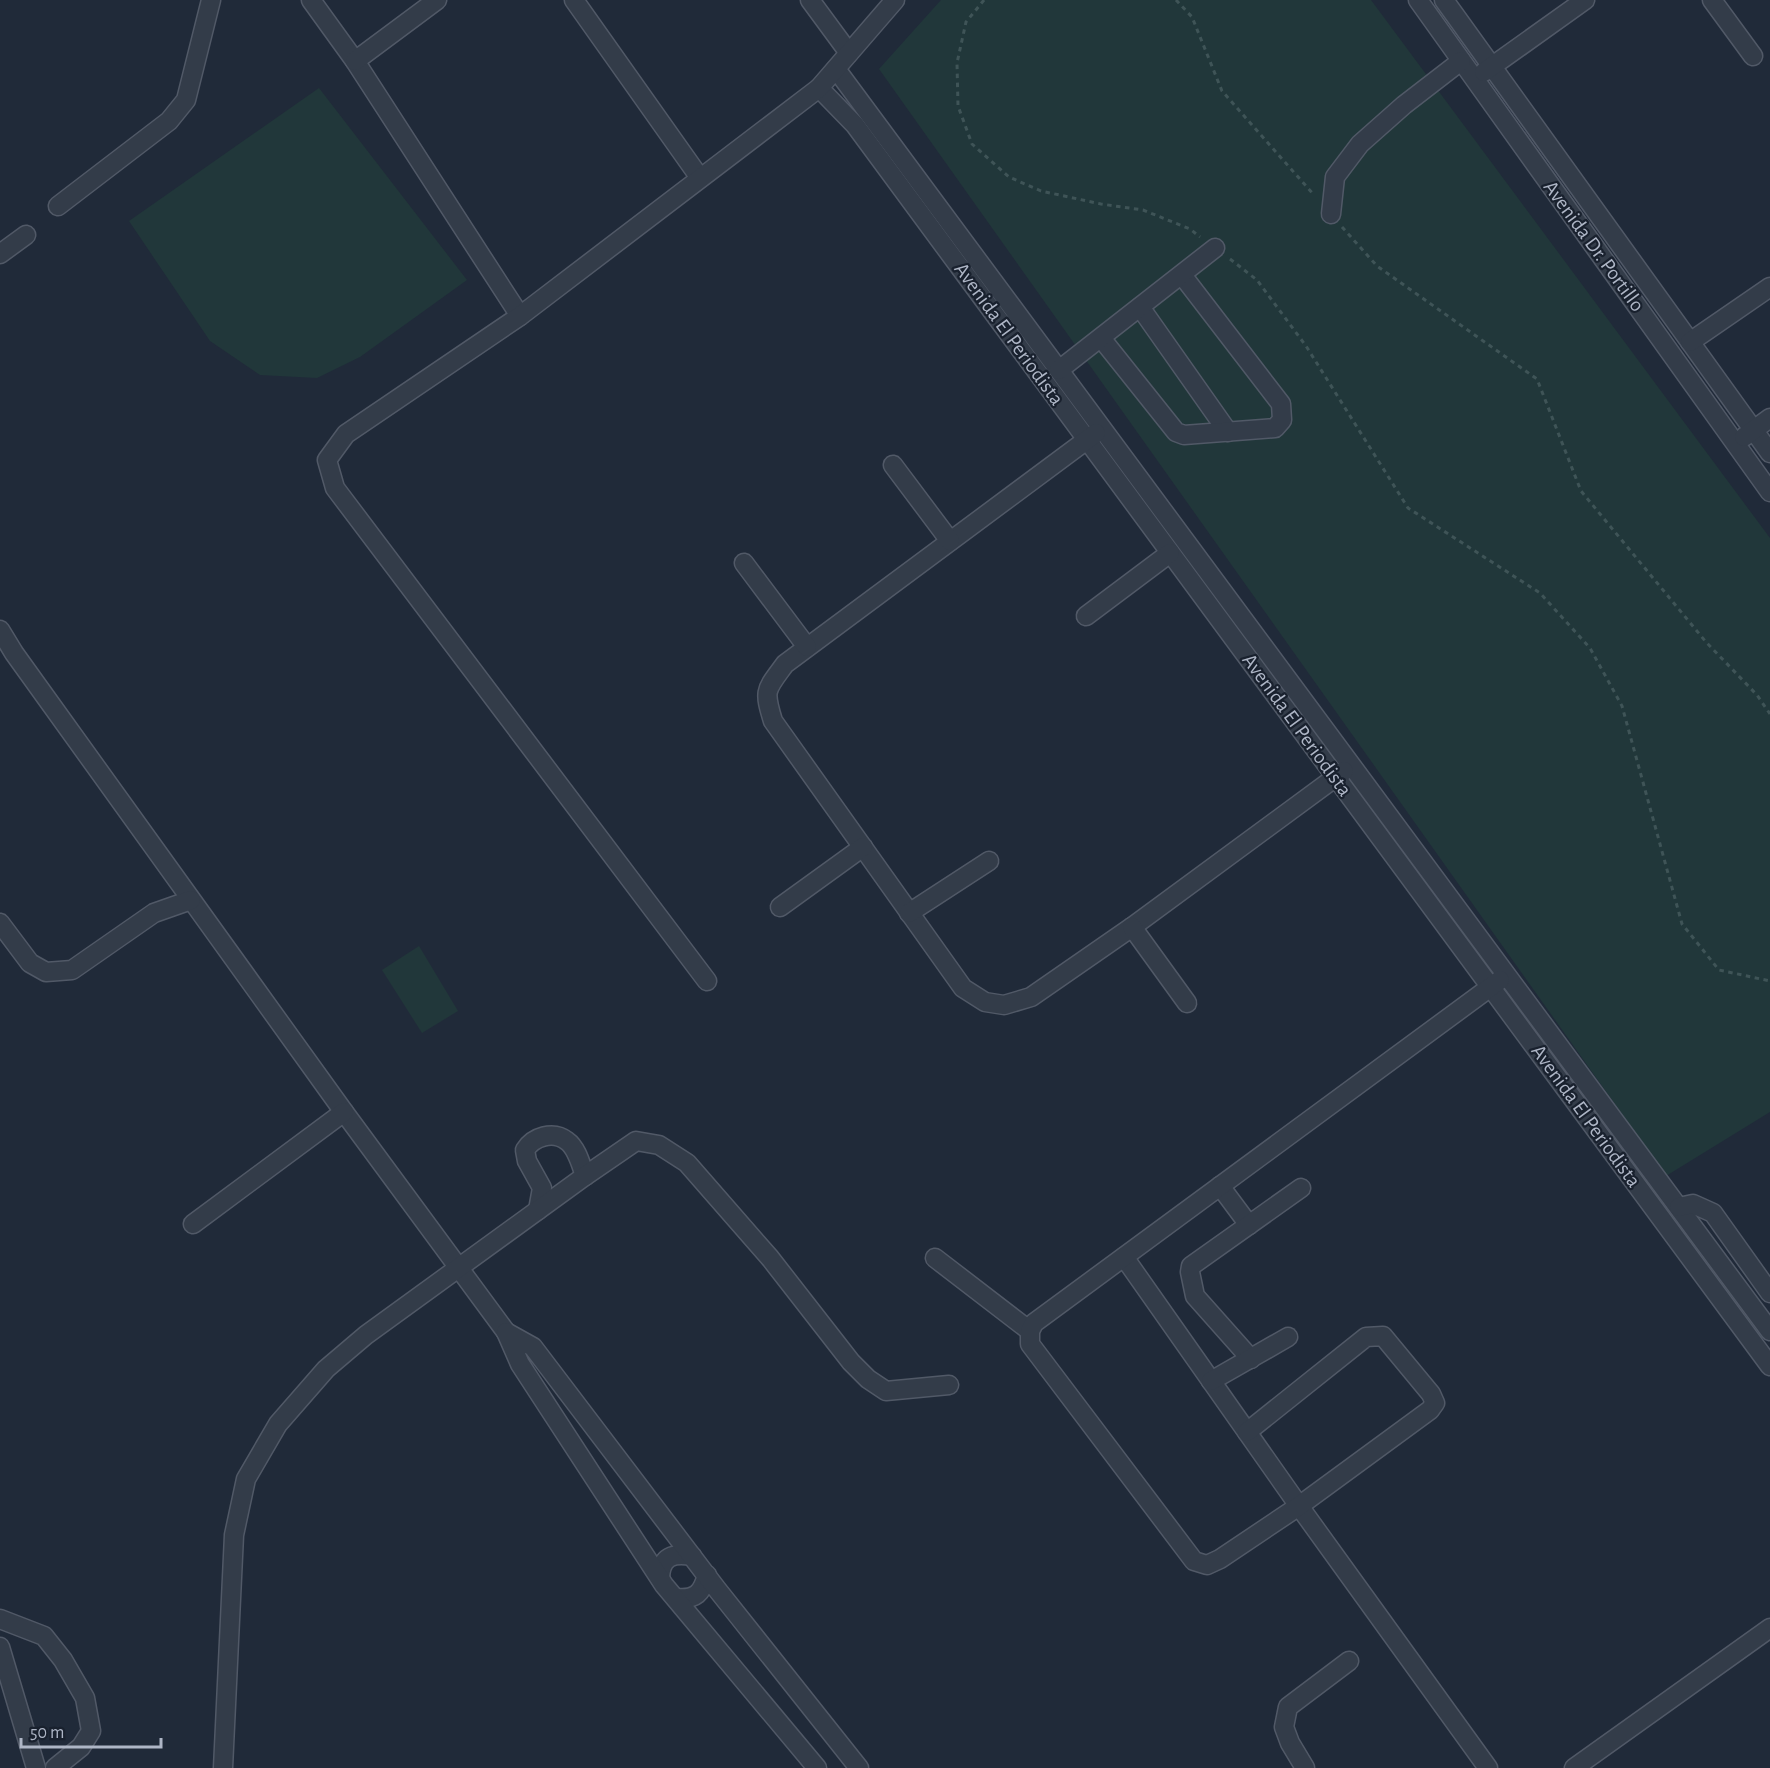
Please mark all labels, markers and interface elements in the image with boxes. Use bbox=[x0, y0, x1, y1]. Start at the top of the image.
street label: Avenida Dr. Portillo bbox=[1540, 177, 1648, 315]
street label: Avenida El Periodista bbox=[950, 259, 1068, 409]
street label: Avenida El Periodista bbox=[1238, 650, 1356, 800]
street label: Avenida El Periodista bbox=[1527, 1041, 1645, 1191]
scale bar bbox=[21, 1711, 160, 1749]
text: 50 m bbox=[30, 1724, 64, 1742]

